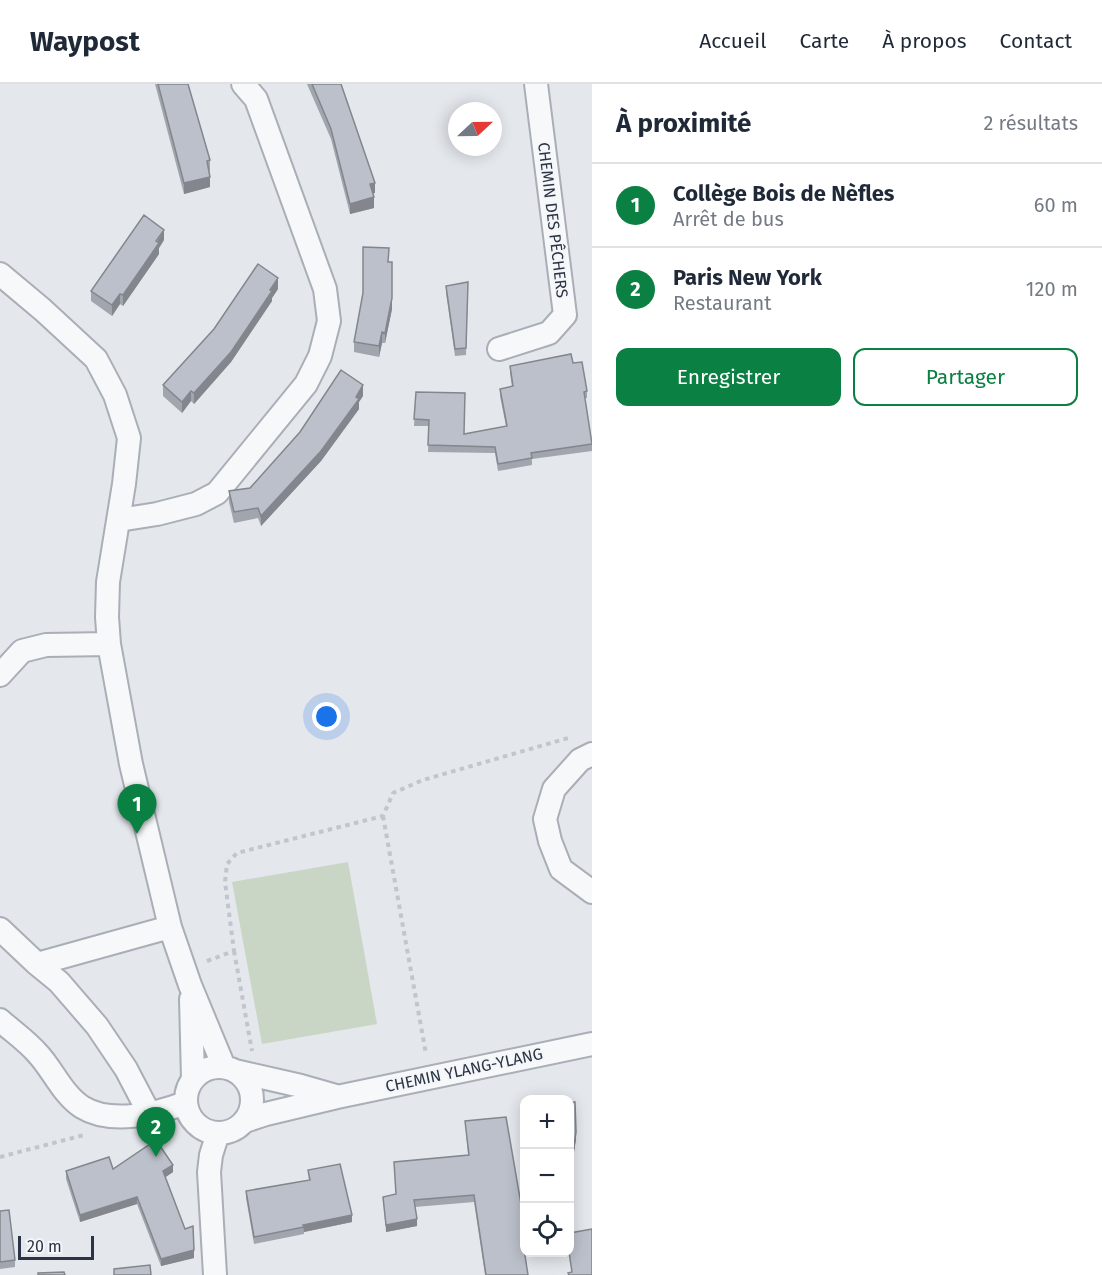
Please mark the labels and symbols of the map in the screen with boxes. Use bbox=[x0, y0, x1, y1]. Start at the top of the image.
north arrow bbox=[448, 102, 502, 156]
street label: CHEMIN DES PÊCHERS bbox=[534, 141, 573, 299]
your location bbox=[312, 702, 341, 731]
pin: 1 bbox=[118, 784, 156, 834]
street label: CHEMIN YLANG-YLANG bbox=[384, 1044, 544, 1096]
pin: 2 bbox=[136, 1108, 176, 1157]
scale bar bbox=[18, 1233, 94, 1260]

